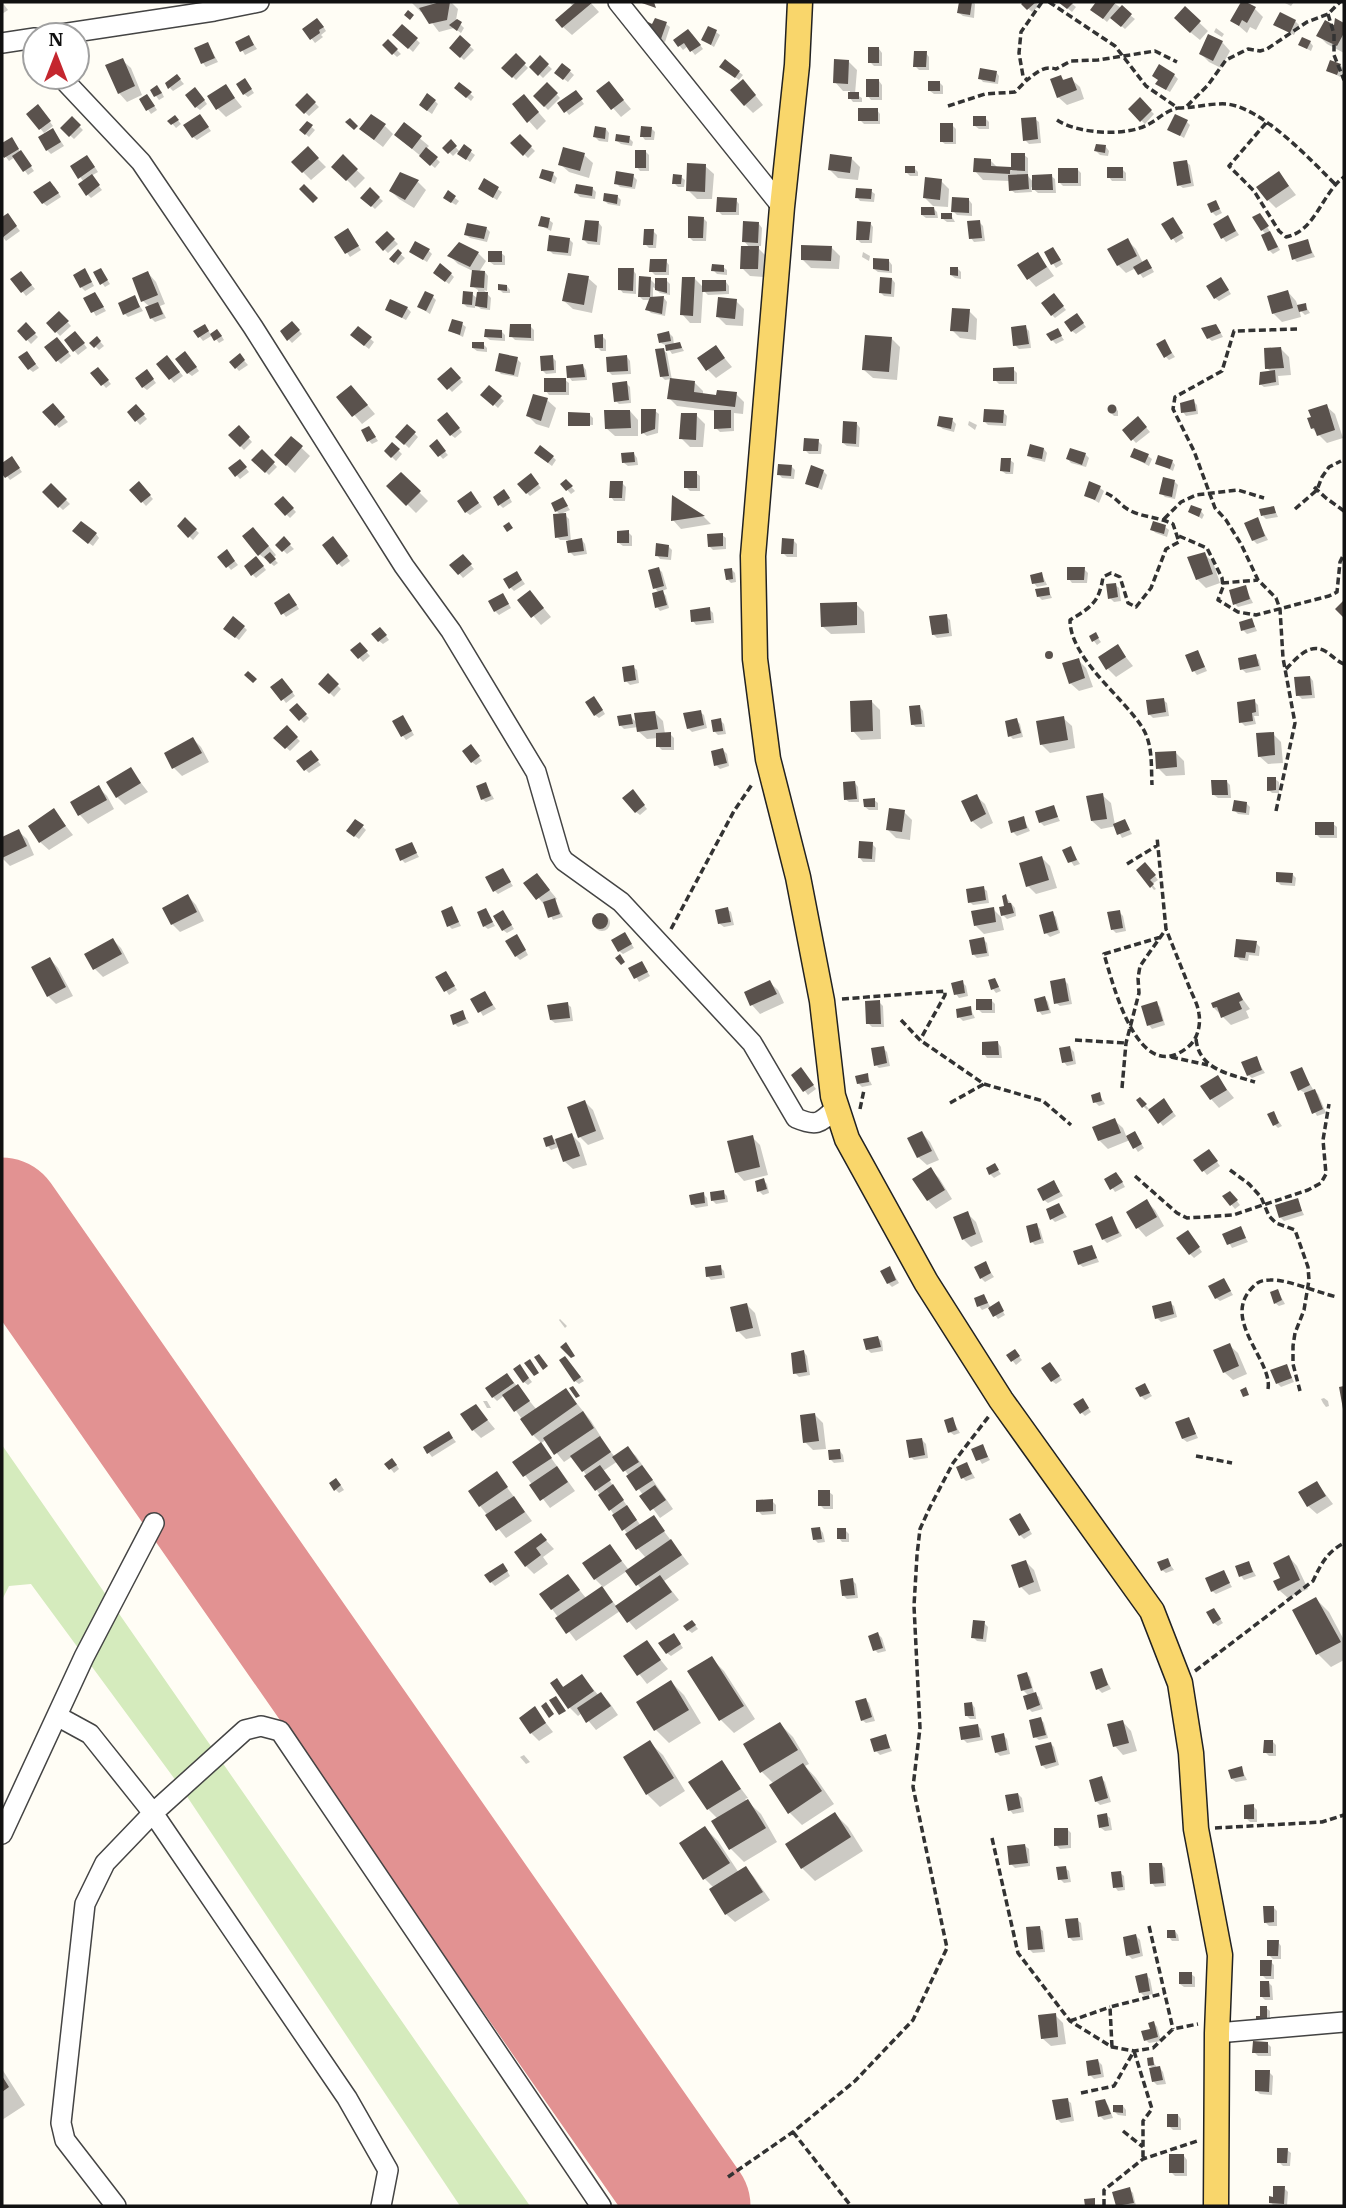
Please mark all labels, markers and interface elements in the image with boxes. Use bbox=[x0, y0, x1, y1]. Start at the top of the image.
north arrow bbox=[21, 21, 91, 91]
text: N bbox=[48, 27, 64, 51]

